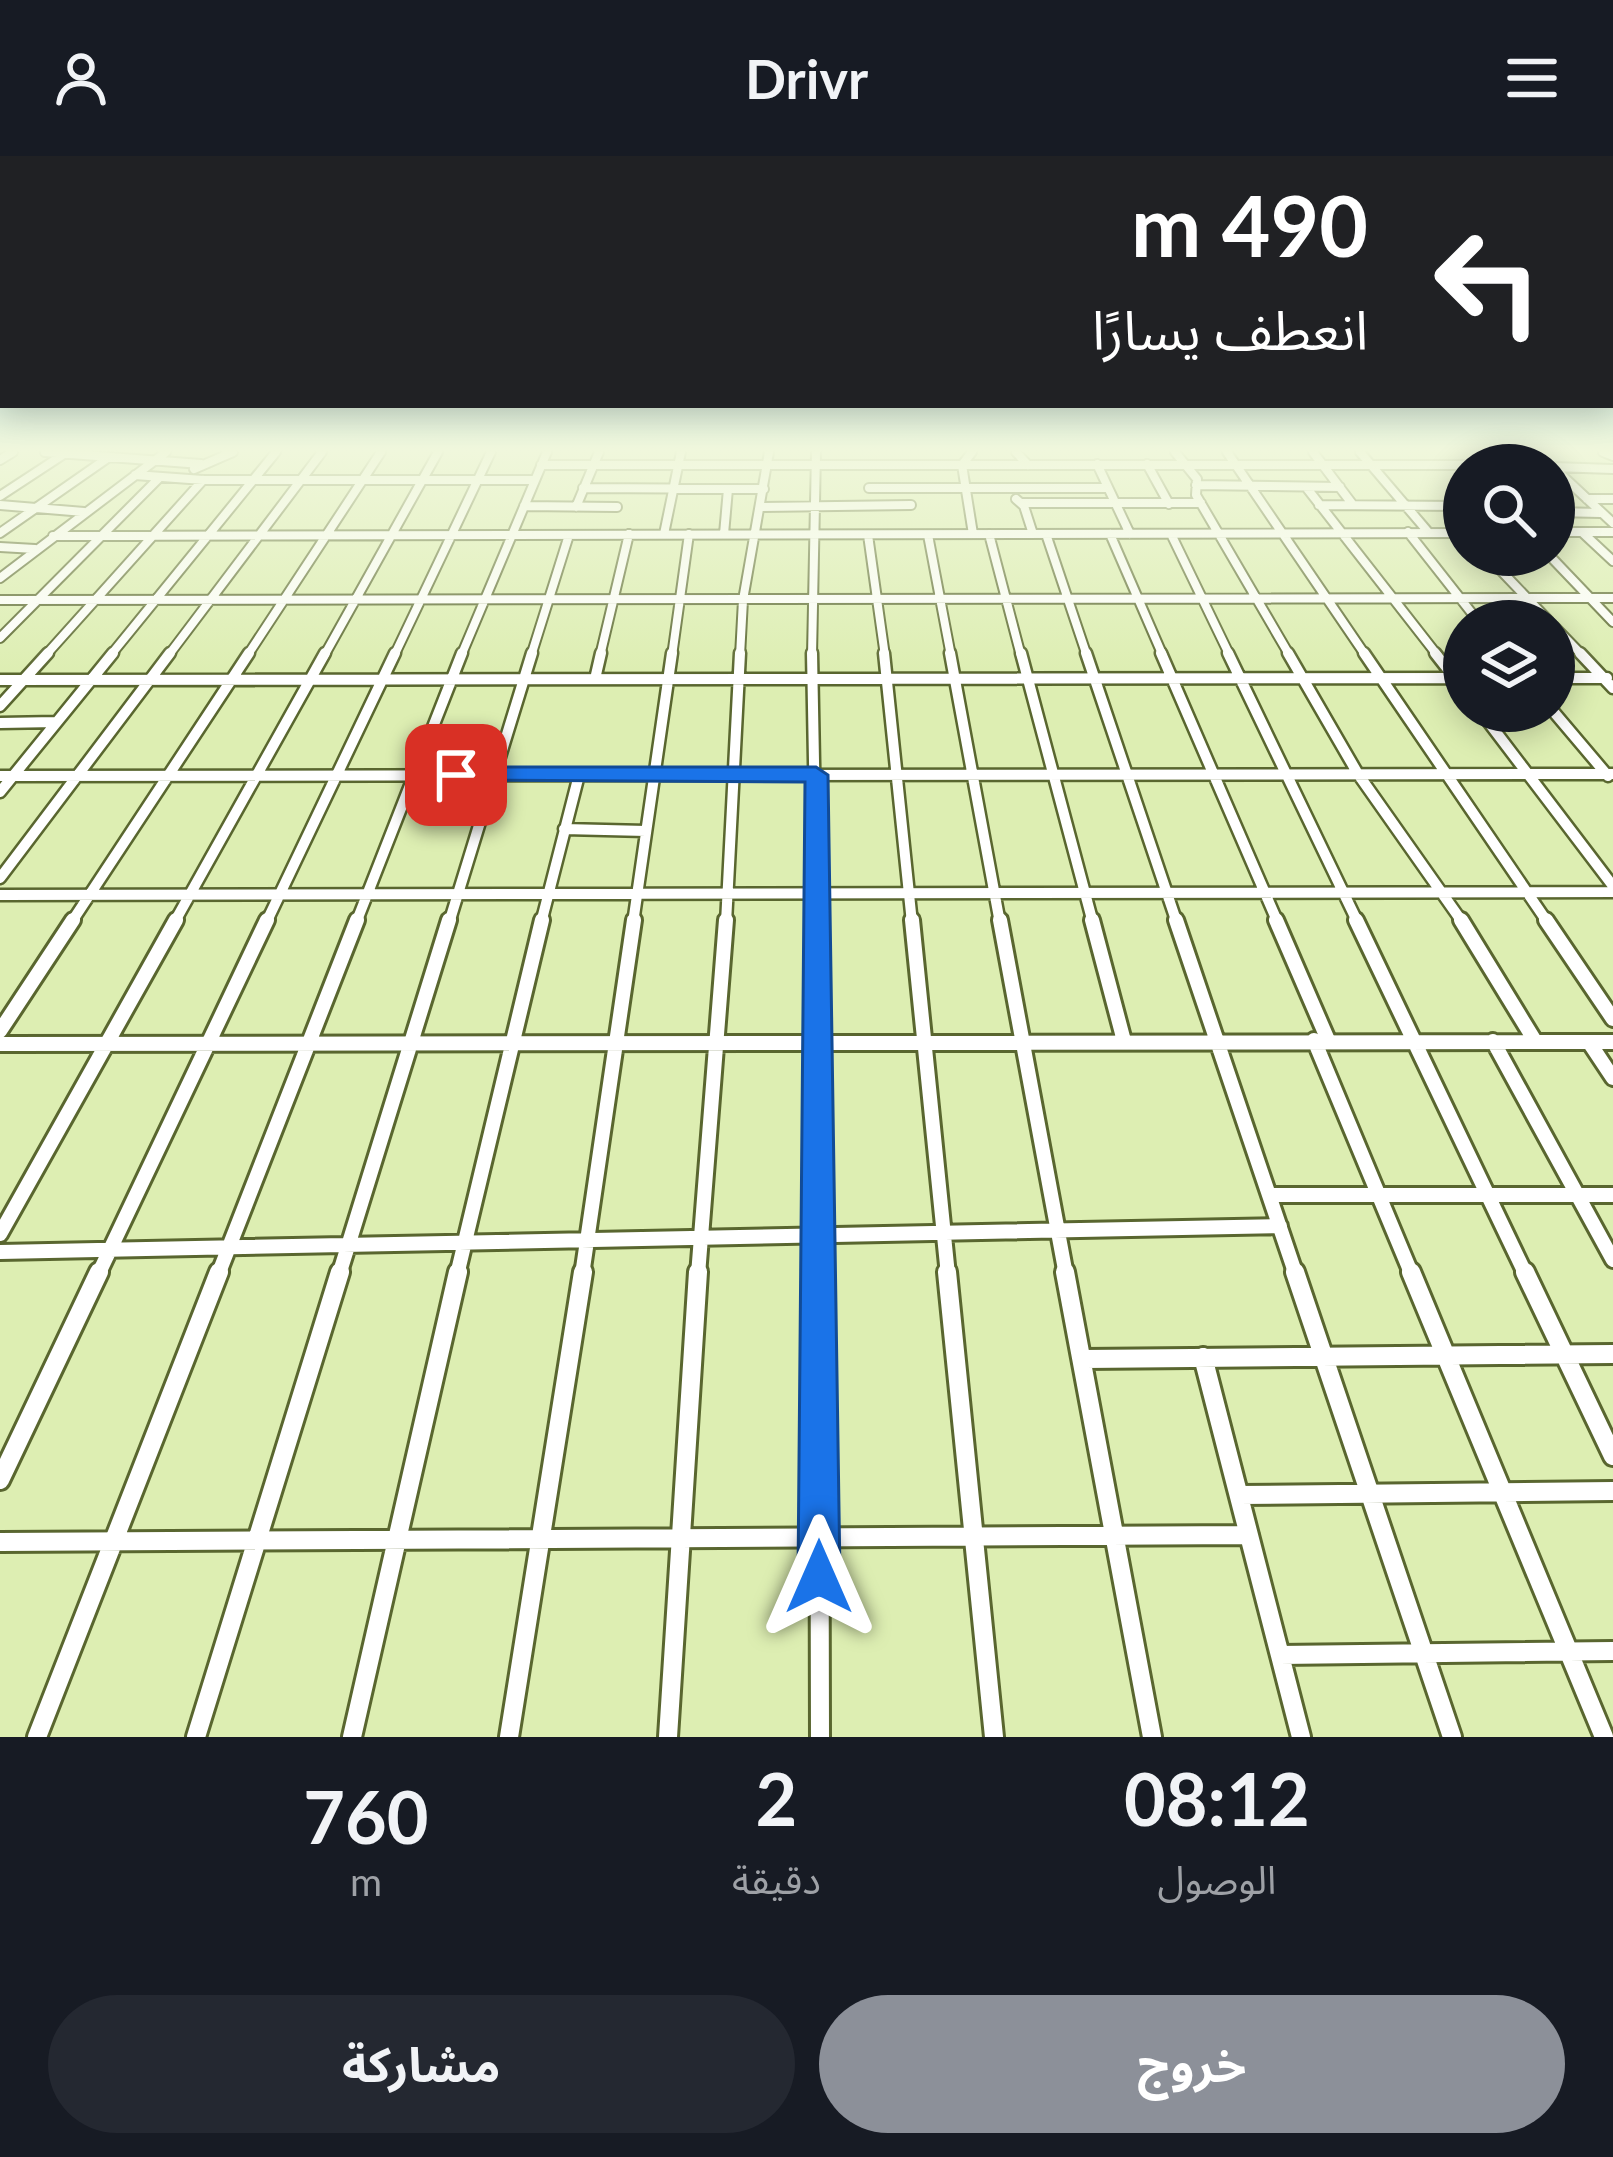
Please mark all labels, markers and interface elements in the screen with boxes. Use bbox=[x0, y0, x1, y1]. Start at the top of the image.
icon: person bbox=[48, 45, 114, 111]
icon: menu bbox=[1499, 45, 1565, 111]
text: Drivr bbox=[745, 46, 868, 111]
text: 490 m bbox=[1131, 174, 1368, 275]
icon: left bbox=[1410, 204, 1566, 360]
text: انعطف يسارًا bbox=[1092, 297, 1368, 362]
map controls bbox=[1443, 444, 1575, 732]
button: search bbox=[1443, 444, 1575, 576]
button: layers bbox=[1443, 600, 1575, 732]
pin bbox=[405, 724, 507, 826]
icon: arrive bbox=[423, 742, 489, 808]
position arrow bbox=[756, 1514, 882, 1640]
text: 2 bbox=[755, 1755, 797, 1841]
text: 08:12 bbox=[1124, 1755, 1310, 1841]
text: 760 bbox=[303, 1773, 429, 1859]
text: دقيقة bbox=[732, 1856, 821, 1902]
text: الوصول bbox=[1158, 1856, 1276, 1902]
text: m bbox=[350, 1858, 382, 1904]
button: مشاركة bbox=[48, 1995, 795, 2133]
button: خروج bbox=[819, 1995, 1565, 2133]

